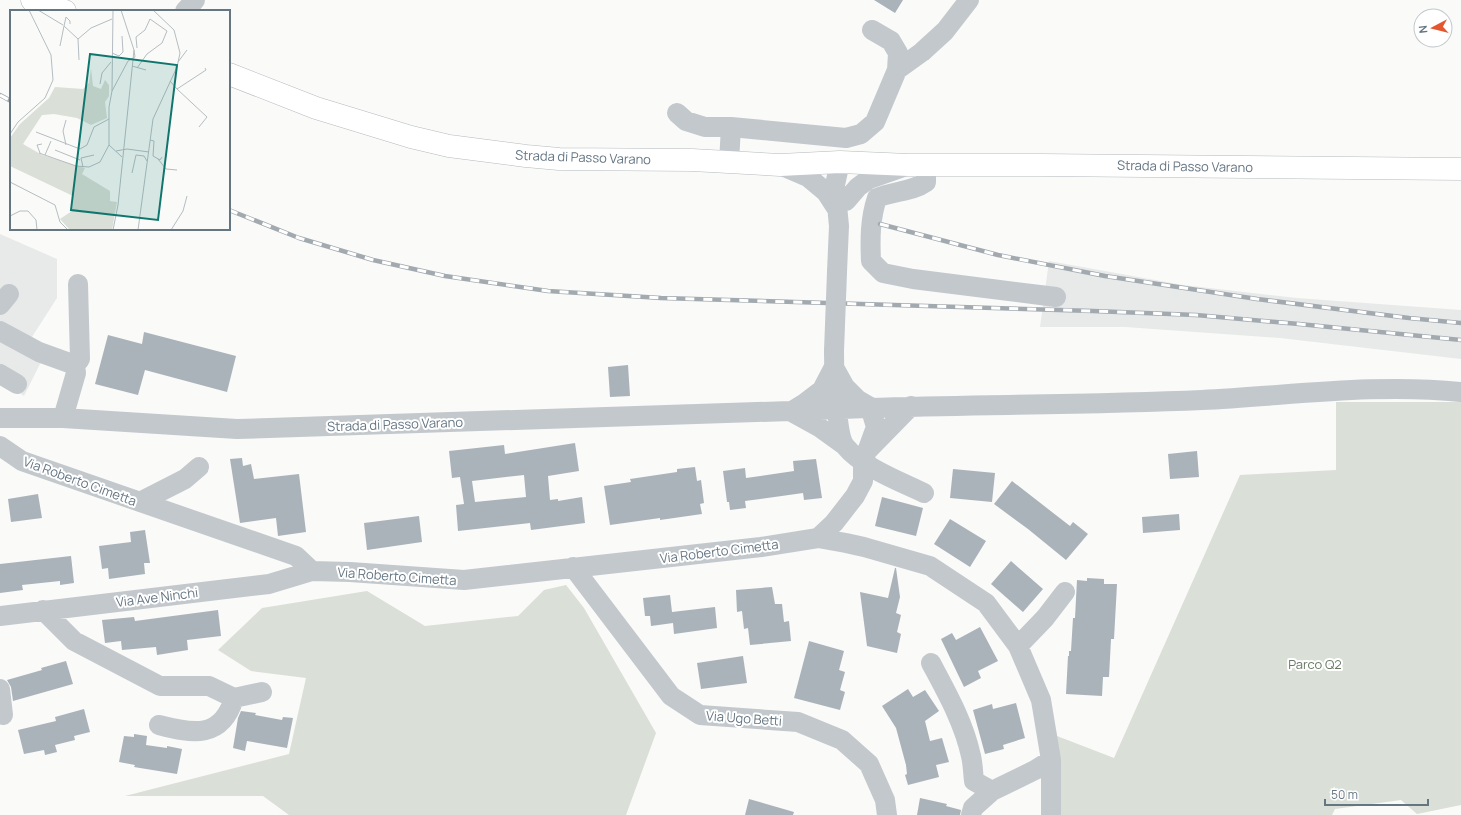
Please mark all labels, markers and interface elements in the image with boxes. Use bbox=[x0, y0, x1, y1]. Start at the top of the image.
north arrow bbox=[1413, 8, 1453, 48]
inset map bbox=[10, 10, 230, 230]
text: N bbox=[1415, 24, 1431, 34]
street label: Strada di Passo Varano bbox=[515, 146, 652, 168]
street label: Strada di Passo Varano bbox=[1117, 156, 1253, 176]
street label: Strada di Passo Varano bbox=[327, 413, 464, 435]
street label: Via Roberto Cimetta bbox=[21, 452, 139, 510]
street label: Via Roberto Cimetta bbox=[659, 535, 779, 567]
street label: Via Roberto Cimetta bbox=[337, 563, 457, 589]
street label: Via Ave Ninchi bbox=[115, 583, 199, 611]
park label: Parco Q2 bbox=[1288, 655, 1342, 673]
street label: Via Ugo Betti bbox=[706, 706, 782, 730]
scale bar bbox=[1325, 781, 1428, 807]
text: 50 m bbox=[1331, 786, 1358, 803]

